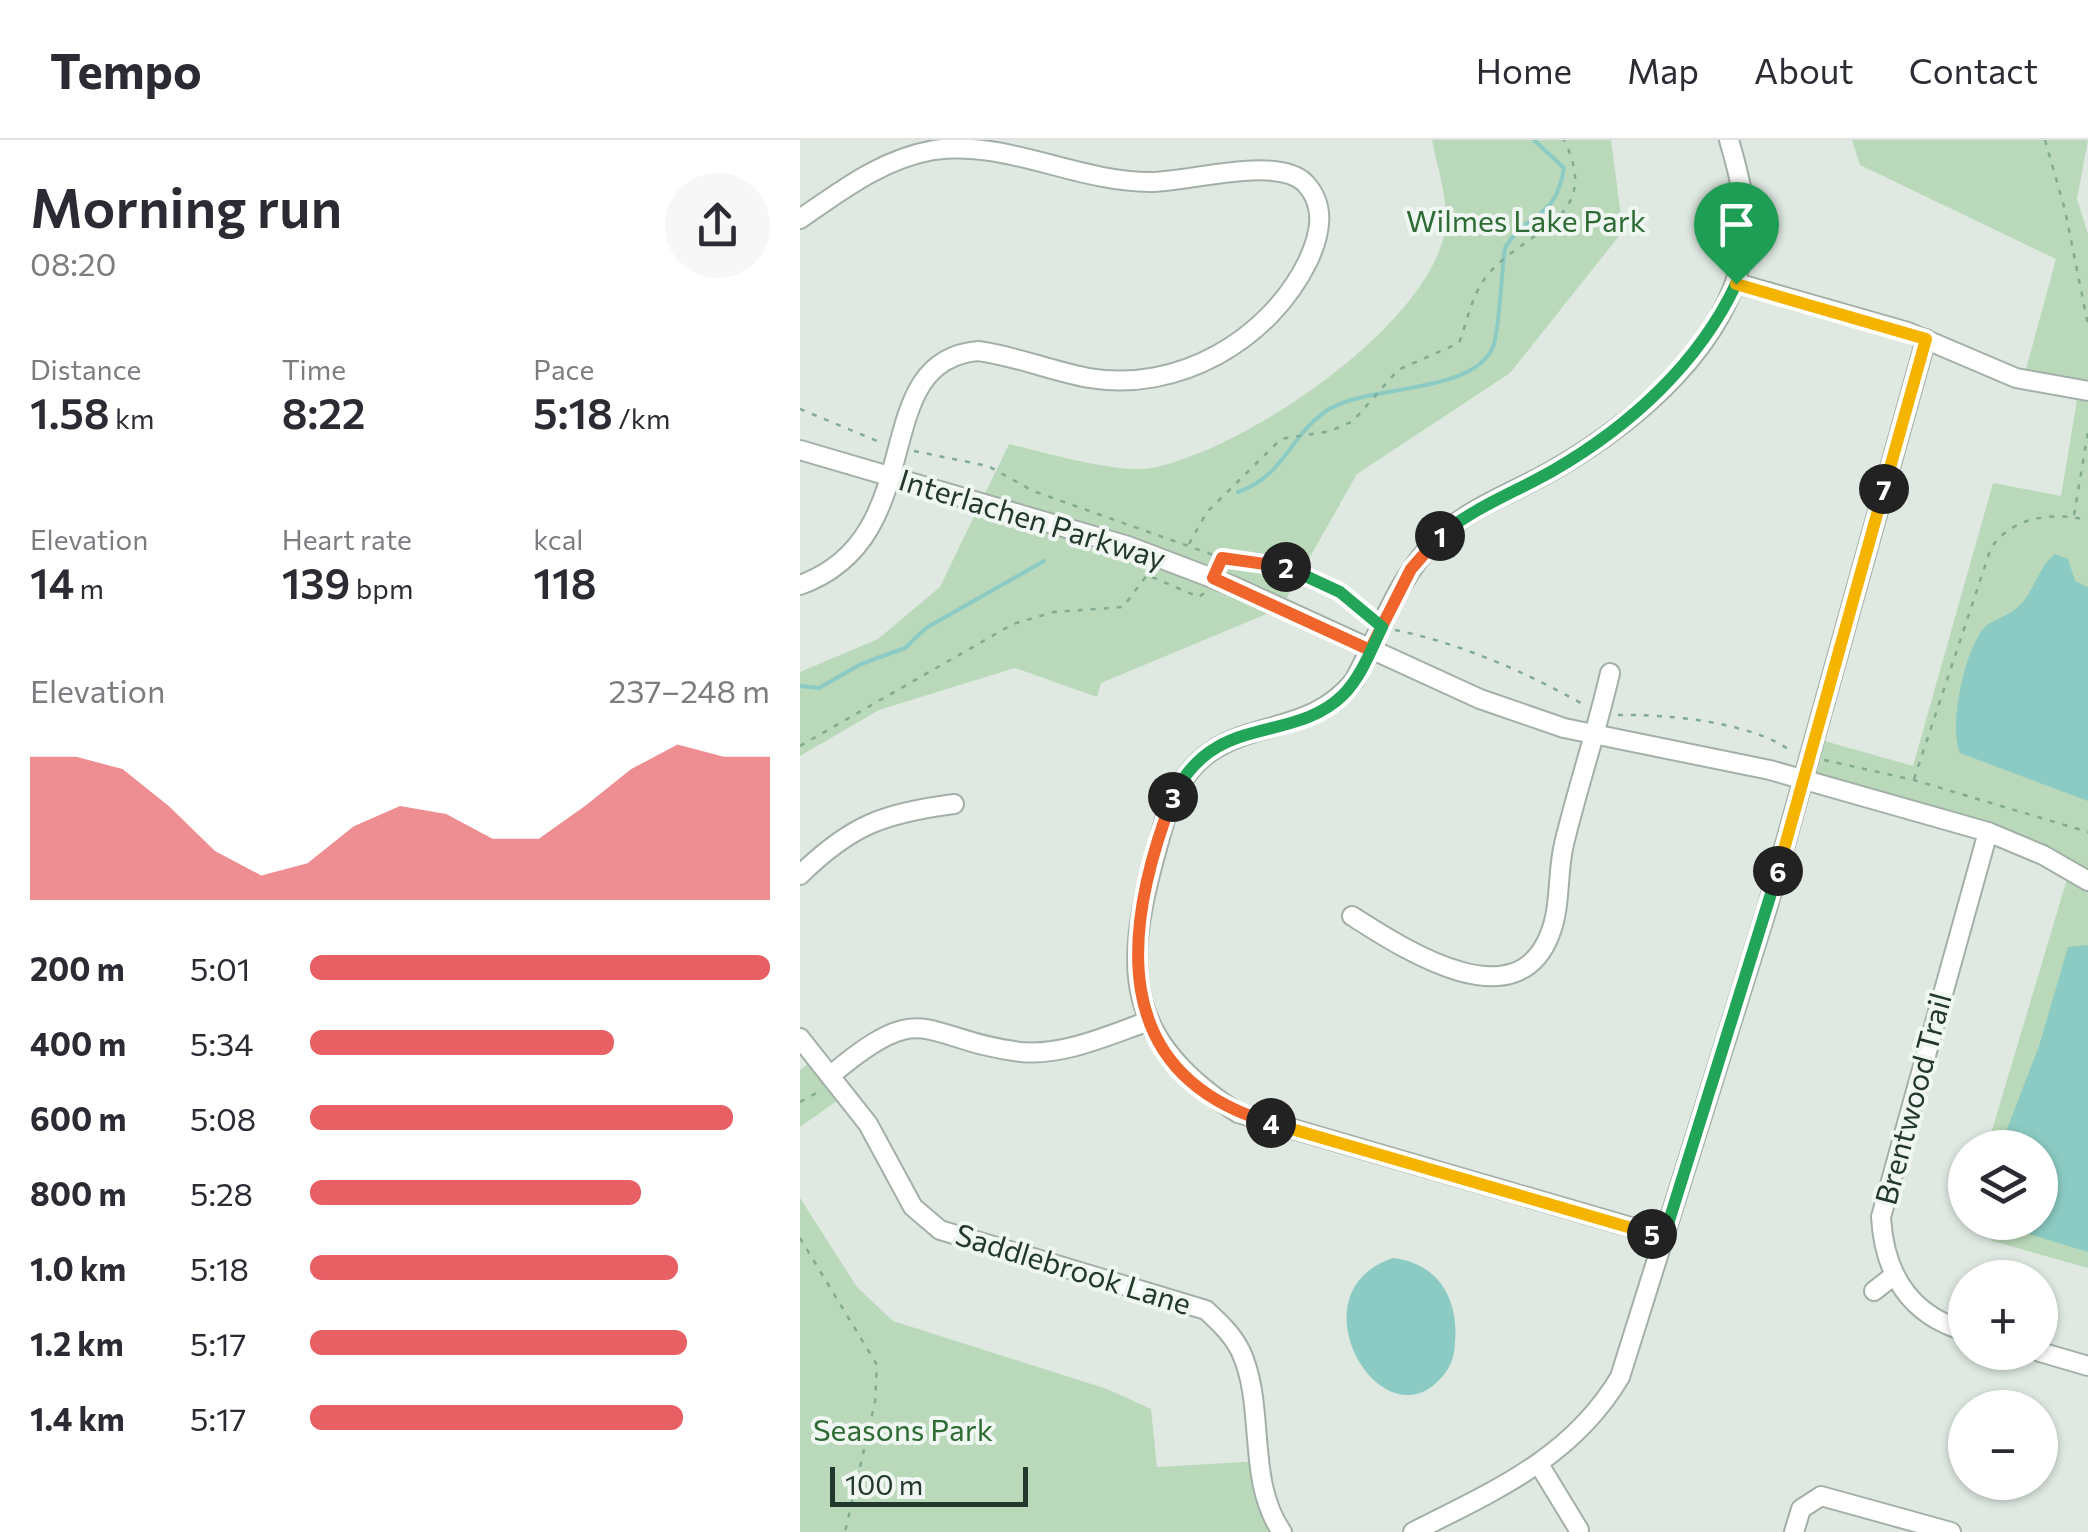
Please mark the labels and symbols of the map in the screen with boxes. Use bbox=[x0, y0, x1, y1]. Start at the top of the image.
pin bbox=[1694, 182, 1779, 285]
park label: Wilmes Lake Park bbox=[1406, 201, 1646, 238]
street label: Interlachen Parkway bbox=[895, 459, 1171, 576]
pin: 7 bbox=[1859, 464, 1909, 514]
pin: 1 bbox=[1415, 511, 1465, 561]
pin: 2 bbox=[1261, 542, 1311, 592]
pin: 3 bbox=[1148, 772, 1198, 822]
pin: 6 bbox=[1753, 846, 1803, 896]
street label: Brentwood Trail bbox=[1866, 988, 1958, 1208]
pin: 4 bbox=[1246, 1098, 1296, 1148]
pin: 5 bbox=[1627, 1209, 1677, 1259]
street label: Saddlebrook Lane bbox=[951, 1214, 1196, 1321]
park label: Seasons Park bbox=[813, 1410, 993, 1447]
scale bar bbox=[830, 1462, 1028, 1506]

